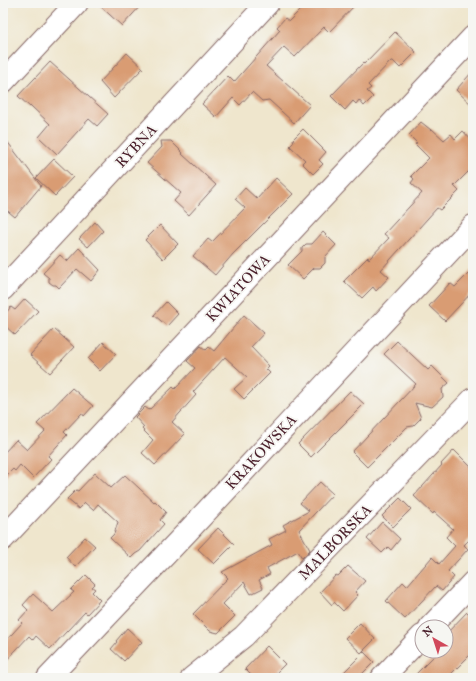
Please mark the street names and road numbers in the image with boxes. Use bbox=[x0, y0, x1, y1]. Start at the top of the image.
street label: RYBNA bbox=[112, 121, 160, 171]
street label: KWIATOWA bbox=[202, 250, 274, 326]
street label: KRAKOWSKA bbox=[222, 411, 300, 493]
street label: MALBORSKA bbox=[295, 501, 375, 583]

